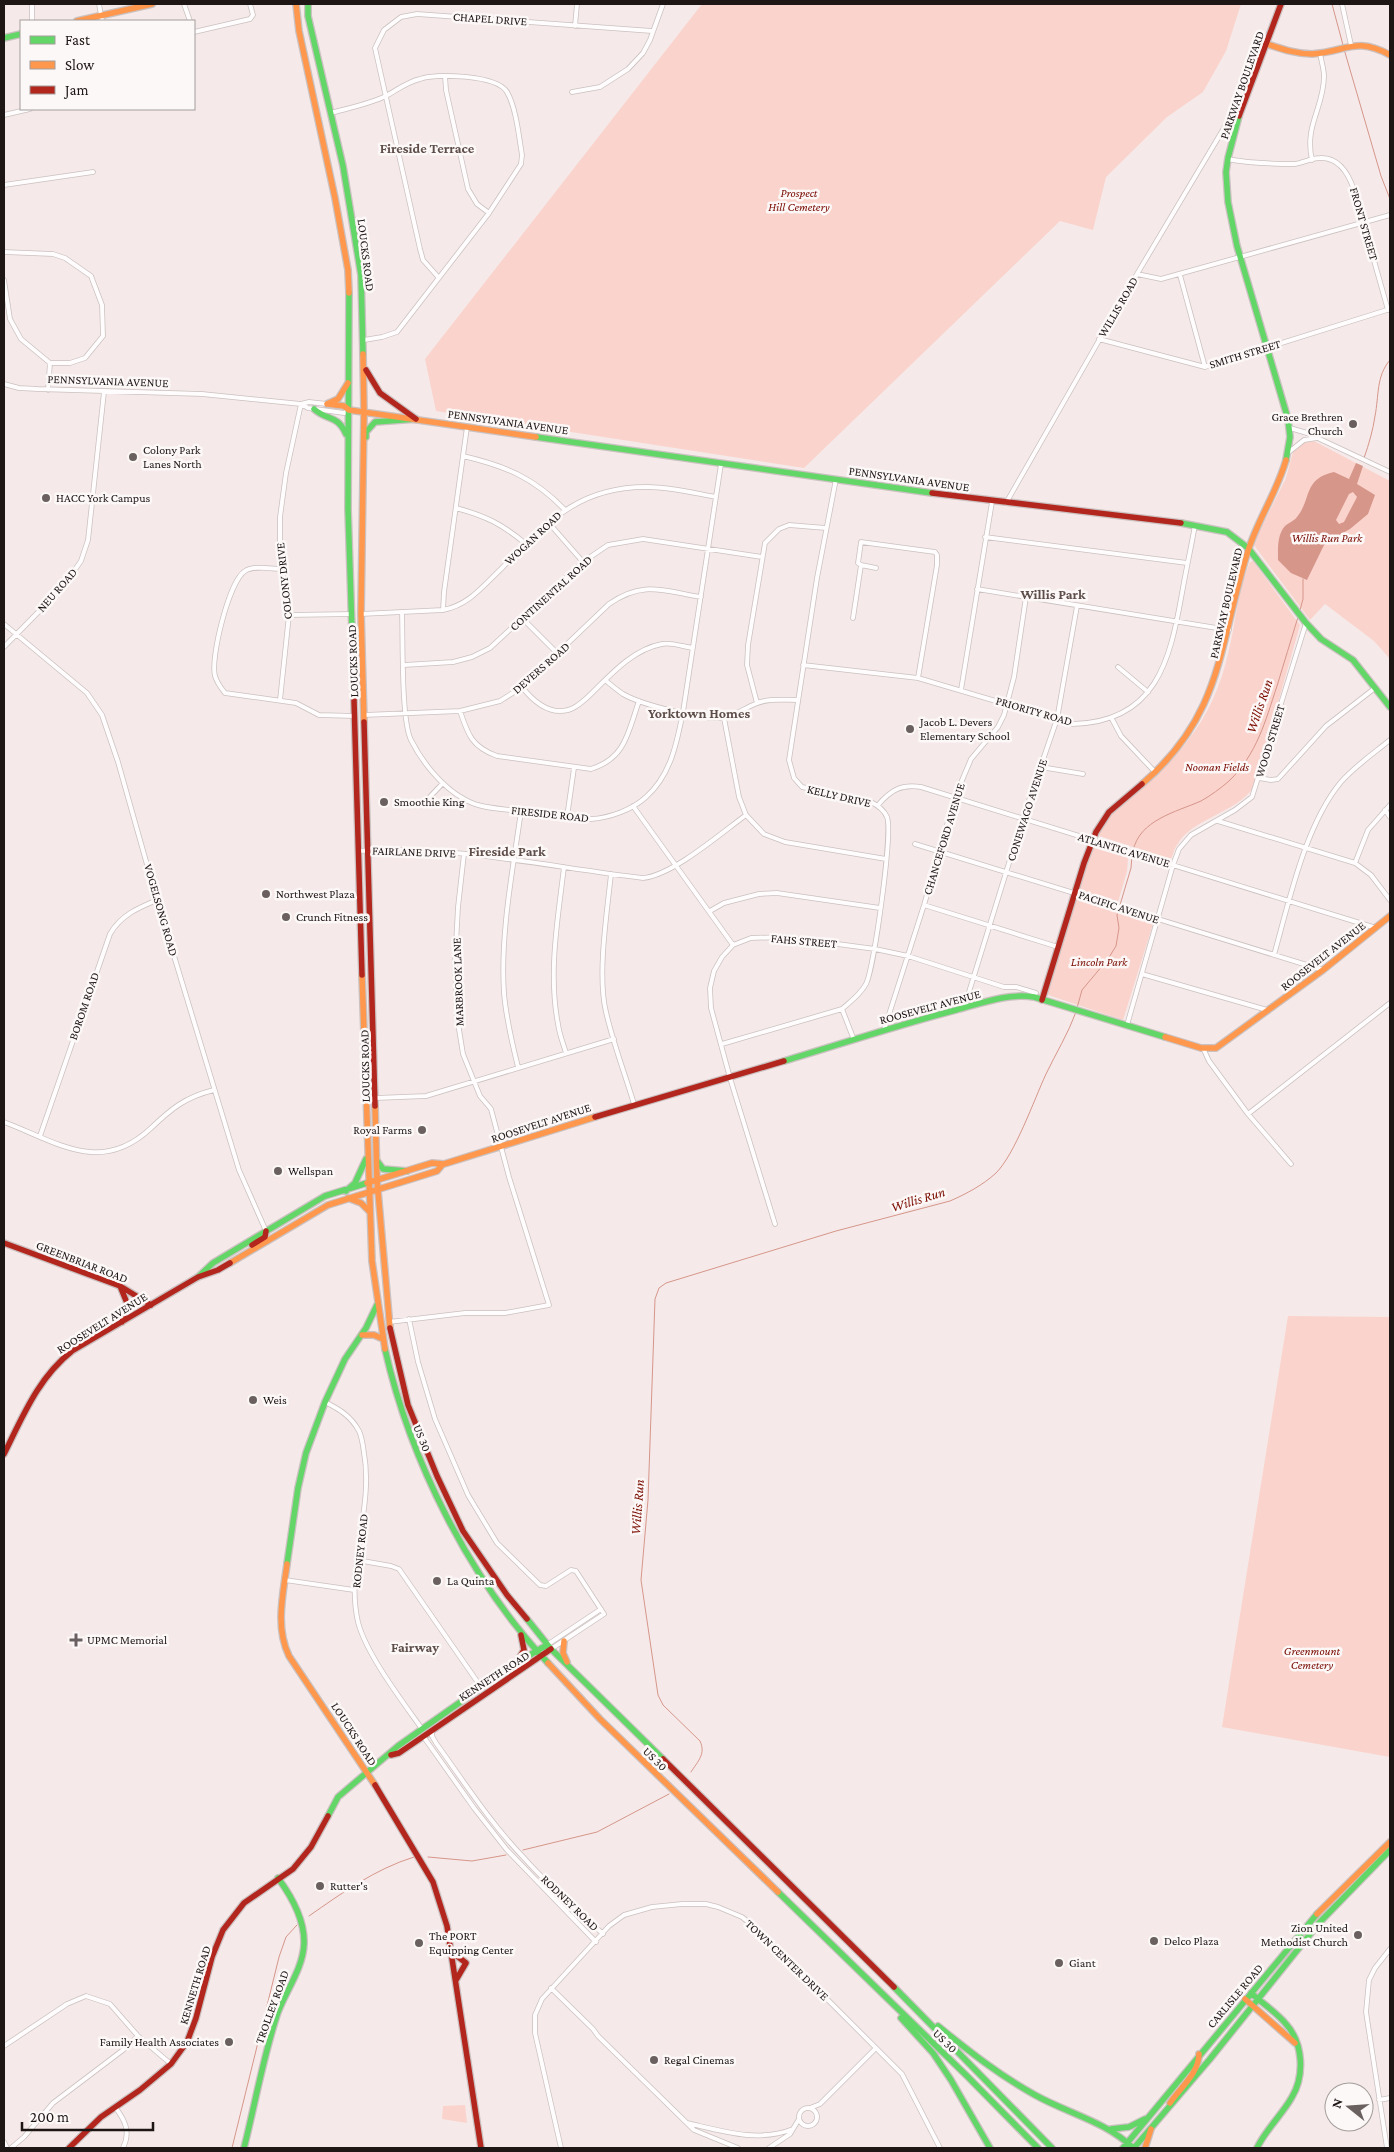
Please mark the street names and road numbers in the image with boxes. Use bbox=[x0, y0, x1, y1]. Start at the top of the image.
street label: CHAPEL DRIVE bbox=[453, 9, 528, 29]
street label: PARKWAY BOULEVARD bbox=[1217, 29, 1267, 141]
street label: FRONT STREET bbox=[1347, 186, 1381, 263]
street label: LOUCKS ROAD bbox=[355, 218, 377, 292]
street label: WILLIS ROAD bbox=[1095, 274, 1141, 340]
street label: SMITH STREET bbox=[1207, 336, 1283, 372]
street label: PENNSYLVANIA AVENUE bbox=[47, 372, 169, 390]
street label: PENNSYLVANIA AVENUE bbox=[447, 407, 570, 437]
street label: PENNSYLVANIA AVENUE bbox=[848, 464, 971, 494]
street label: WOGAN ROAD bbox=[502, 508, 564, 568]
street label: COLONY DRIVE bbox=[273, 541, 295, 620]
street label: PARKWAY BOULEVARD bbox=[1206, 546, 1246, 660]
street label: CONTINENTAL ROAD bbox=[507, 552, 595, 634]
street label: NEU ROAD bbox=[34, 565, 80, 615]
street label: LOUCKS ROAD bbox=[345, 624, 361, 698]
street label: DEVERS ROAD bbox=[509, 639, 573, 697]
street label: PRIORITY ROAD bbox=[994, 693, 1074, 729]
street label: WOOD STREET bbox=[1252, 702, 1288, 779]
street label: CONEWAGO AVENUE bbox=[1004, 757, 1050, 863]
street label: CHANCEFORD AVENUE bbox=[920, 781, 968, 897]
street label: KELLY DRIVE bbox=[806, 782, 873, 810]
street label: FIRESIDE ROAD bbox=[510, 803, 590, 825]
street label: ATLANTIC AVENUE bbox=[1076, 829, 1172, 871]
street label: FAIRLANE DRIVE bbox=[372, 844, 457, 860]
street label: VOGELSONG ROAD bbox=[141, 862, 181, 958]
street label: PACIFIC AVENUE bbox=[1077, 887, 1162, 927]
street label: ROOSEVELT AVENUE bbox=[1278, 918, 1369, 994]
street label: FAHS STREET bbox=[770, 931, 838, 951]
street label: MARBROOK LANE bbox=[449, 937, 467, 1027]
street label: BOROM ROAD bbox=[66, 970, 102, 1042]
street label: ROOSEVELT AVENUE bbox=[878, 987, 983, 1027]
street label: LOUCKS ROAD bbox=[357, 1029, 373, 1103]
street label: ROOSEVELT AVENUE bbox=[489, 1100, 593, 1146]
street label: GREENBRIAR ROAD bbox=[34, 1238, 130, 1286]
street label: ROOSEVELT AVENUE bbox=[54, 1289, 150, 1357]
street label: US 30 bbox=[410, 1422, 434, 1454]
street label: RODNEY ROAD bbox=[349, 1513, 371, 1589]
street label: KENNETH ROAD bbox=[456, 1648, 532, 1704]
street label: LOUCKS ROAD bbox=[328, 1700, 380, 1768]
street label: US 30 bbox=[640, 1744, 670, 1774]
street label: RODNEY ROAD bbox=[538, 1872, 602, 1934]
street label: TOWN CENTER DRIVE bbox=[742, 1917, 832, 2004]
street label: KENNETH ROAD bbox=[176, 1944, 214, 2026]
street label: CARLISLE ROAD bbox=[1204, 1961, 1266, 2031]
street label: TROLLEY ROAD bbox=[252, 1968, 292, 2046]
street label: US 30 bbox=[930, 2026, 960, 2056]

